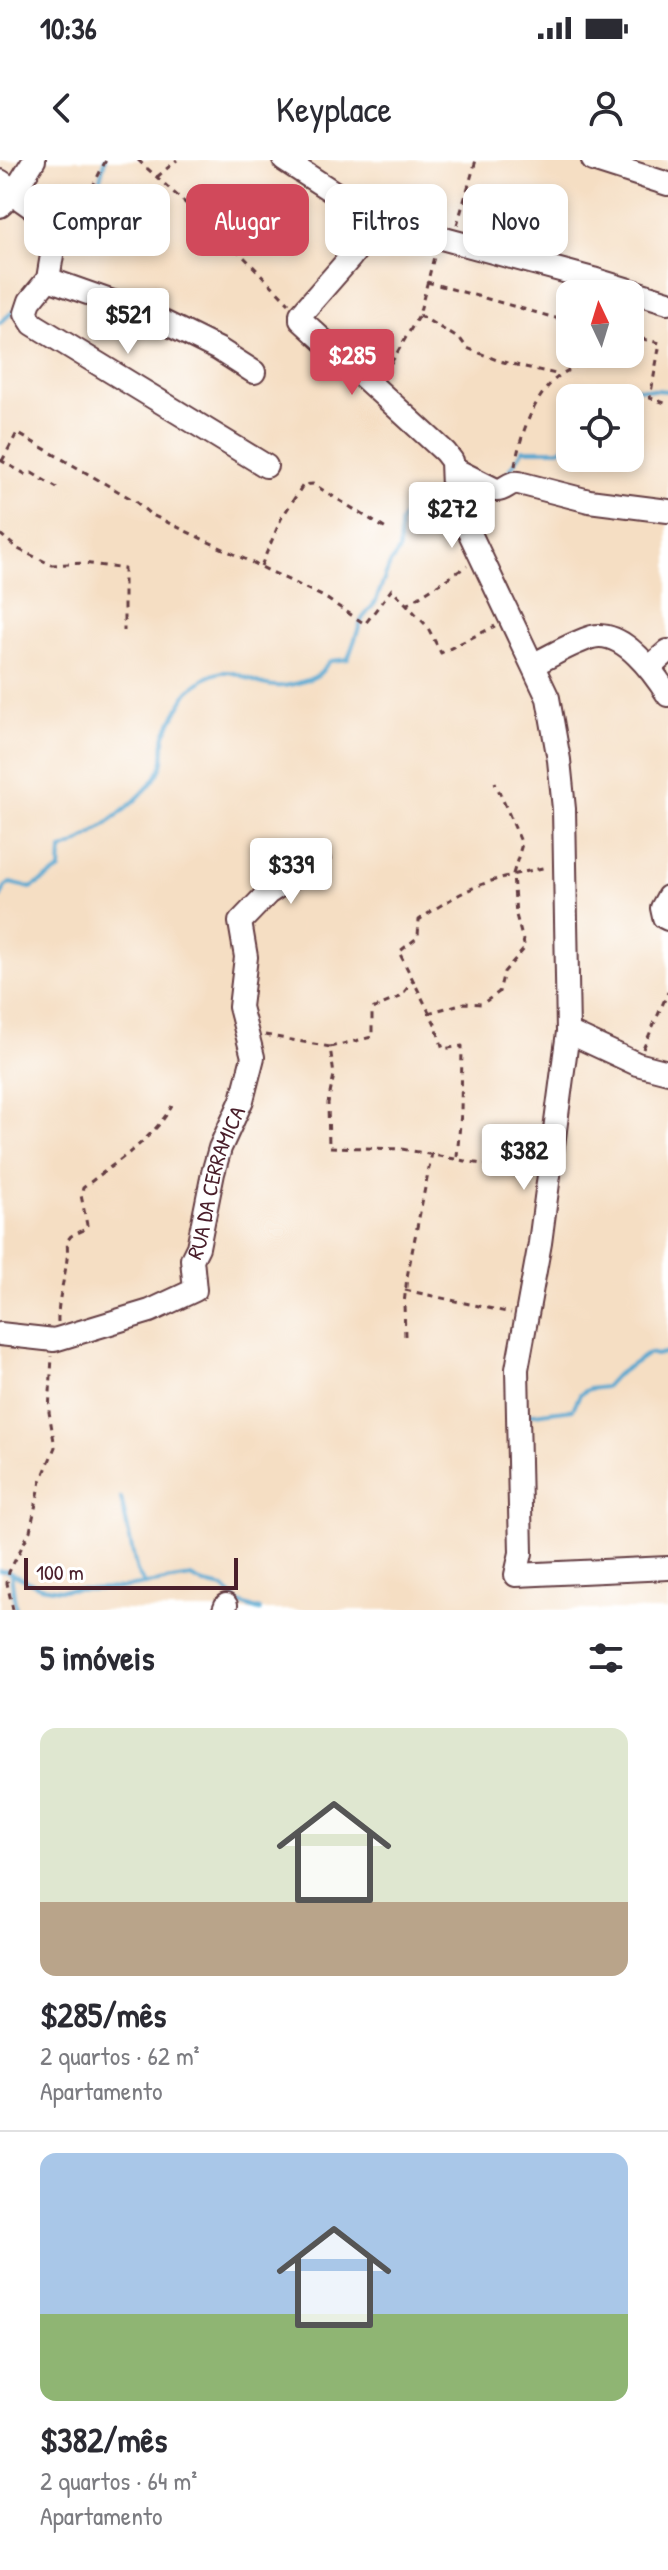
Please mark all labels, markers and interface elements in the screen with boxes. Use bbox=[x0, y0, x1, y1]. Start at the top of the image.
text: 10:36 bbox=[40, 8, 97, 48]
text: Keyplace bbox=[276, 84, 392, 133]
icon: back bbox=[40, 86, 84, 130]
icon: person bbox=[584, 86, 628, 130]
chip: Comprar bbox=[24, 184, 170, 256]
chip: Alugar bbox=[186, 184, 309, 256]
chip: Filtros bbox=[325, 184, 447, 256]
chip: Novo bbox=[463, 184, 568, 256]
north arrow bbox=[556, 280, 644, 368]
map controls bbox=[556, 280, 644, 472]
pin: $521 bbox=[81, 288, 175, 356]
text: $521 bbox=[105, 296, 151, 331]
pin: $285 bbox=[305, 329, 399, 397]
text: $285 bbox=[328, 337, 376, 372]
button: locate bbox=[556, 384, 644, 472]
pin: $272 bbox=[405, 482, 499, 550]
text: $272 bbox=[427, 490, 477, 525]
pin: $339 bbox=[244, 838, 338, 906]
text: $339 bbox=[268, 846, 314, 881]
street label: RUA DA CERRAMICA bbox=[179, 1101, 252, 1264]
pin: $382 bbox=[477, 1124, 571, 1192]
text: $382 bbox=[500, 1132, 548, 1167]
scale bar bbox=[24, 1554, 238, 1590]
text: 100 m bbox=[36, 1557, 84, 1587]
text: 5 imóveis bbox=[40, 1635, 154, 1681]
icon: filters bbox=[584, 1636, 628, 1680]
icon: home bbox=[262, 1780, 406, 1924]
text: $285/mês bbox=[40, 1992, 166, 2038]
text: 2 quartos · 62 m² bbox=[40, 2038, 200, 2073]
text: Apartamento bbox=[40, 2073, 162, 2108]
icon: home bbox=[262, 2205, 406, 2349]
text: $382/mês bbox=[40, 2417, 167, 2463]
text: 2 quartos · 64 m² bbox=[40, 2463, 197, 2498]
text: Apartamento bbox=[40, 2498, 162, 2533]

